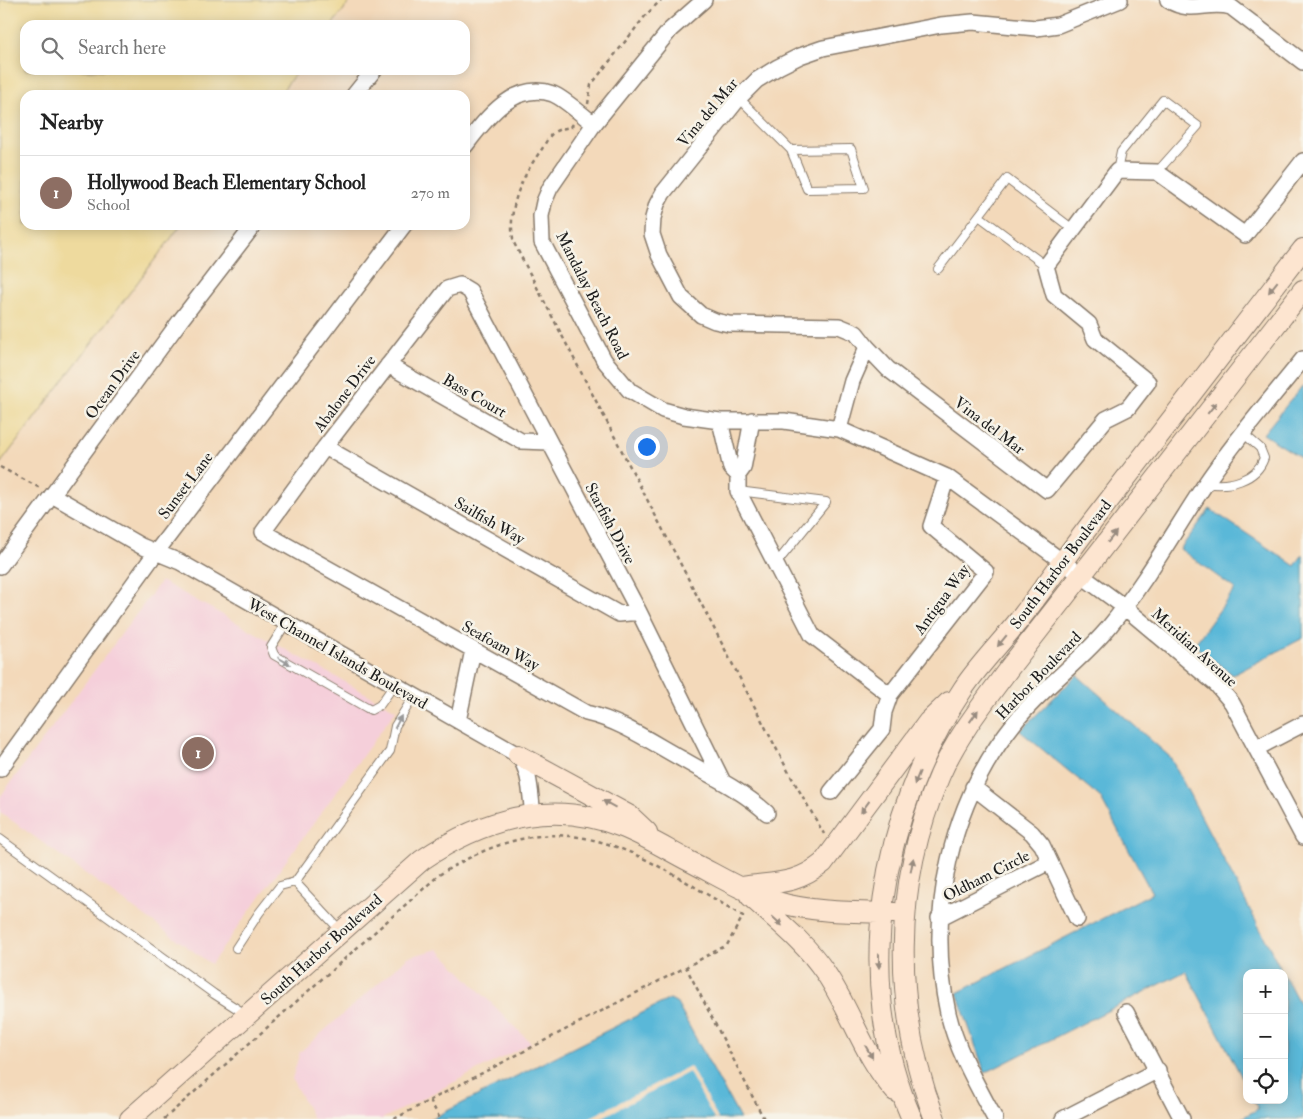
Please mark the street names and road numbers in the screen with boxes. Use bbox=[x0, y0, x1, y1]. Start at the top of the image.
street label: Vina del Mar bbox=[673, 74, 742, 151]
street label: Mandalay Beach Road bbox=[551, 228, 633, 363]
street label: Ocean Drive bbox=[81, 346, 145, 423]
street label: Abalone Drive bbox=[309, 351, 380, 437]
street label: Bass Court bbox=[439, 370, 510, 422]
street label: Vina del Mar bbox=[950, 393, 1029, 459]
street label: Sunset Lane bbox=[154, 448, 218, 523]
street label: Starfish Drive bbox=[580, 479, 640, 568]
street label: Sailfish Way bbox=[451, 493, 529, 550]
street label: South Harbor Boulevard bbox=[1006, 496, 1116, 633]
street label: Antigua Way bbox=[909, 560, 975, 640]
street label: West Channel Islands Boulevard bbox=[243, 594, 431, 714]
street label: Meridian Avenue bbox=[1147, 604, 1242, 692]
street label: Seafoam Way bbox=[458, 616, 544, 676]
street label: Harbor Boulevard bbox=[992, 627, 1086, 724]
street label: Oldham Circle bbox=[940, 845, 1033, 906]
street label: South Harbor Boulevard bbox=[257, 890, 387, 1010]

